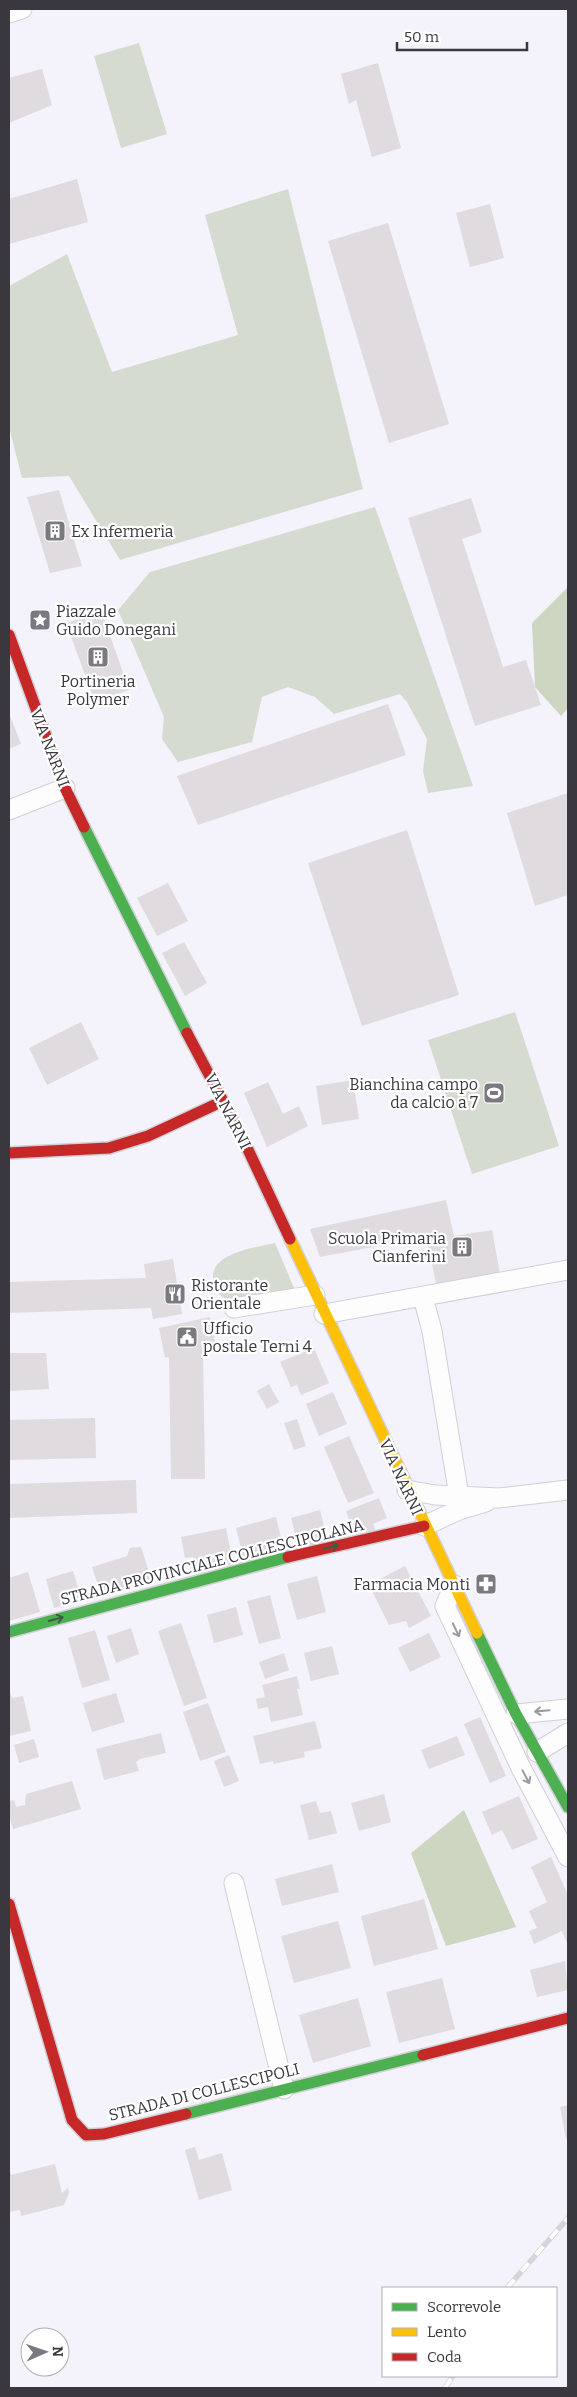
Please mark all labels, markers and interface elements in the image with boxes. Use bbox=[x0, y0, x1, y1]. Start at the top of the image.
scale bar bbox=[397, 20, 527, 52]
text: 50 m bbox=[404, 28, 440, 46]
building icon: Ex Infermeria bbox=[43, 519, 67, 543]
place label: Ex Infermeria bbox=[71, 522, 174, 541]
place label: Piazzale Guido Donegani bbox=[56, 602, 176, 639]
place icon: Piazzale Guido Donegani bbox=[28, 608, 52, 632]
building icon: Portineria Polymer bbox=[86, 645, 110, 669]
place label: Portineria Polymer bbox=[60, 672, 136, 709]
street label: VIA NARNI bbox=[26, 706, 74, 790]
street label: VIA NARNI bbox=[201, 1070, 255, 1152]
place label: Bianchina campo da calcio a 7 bbox=[349, 1075, 478, 1112]
sports icon: Bianchina campo da calcio a 7 bbox=[482, 1081, 506, 1105]
place label: Scuola Primaria Cianferini bbox=[328, 1229, 446, 1266]
building icon: Scuola Primaria Cianferini bbox=[450, 1235, 474, 1259]
place label: Ristorante Orientale bbox=[191, 1276, 268, 1313]
restaurant icon: Ristorante Orientale bbox=[163, 1282, 187, 1306]
place label: Ufficio postale Terni 4 bbox=[203, 1319, 313, 1356]
public building icon: Ufficio postale Terni 4 bbox=[175, 1325, 199, 1349]
street label: VIA NARNI bbox=[375, 1436, 427, 1518]
street label: STRADA PROVINCIALE COLLESCIPOLANA bbox=[58, 1515, 366, 1609]
one-way arrow bbox=[323, 1542, 339, 1551]
pharmacy icon: Farmacia Monti bbox=[474, 1572, 498, 1596]
place label: Farmacia Monti bbox=[353, 1575, 470, 1594]
one-way arrow bbox=[47, 1614, 63, 1624]
one-way arrow bbox=[452, 1622, 462, 1637]
one-way arrow bbox=[534, 1707, 550, 1716]
one-way arrow bbox=[521, 1769, 531, 1784]
street label: STRADA DI COLLESCIPOLI bbox=[107, 2059, 301, 2125]
legend bbox=[382, 2287, 557, 2377]
text: Scorrevole bbox=[427, 2298, 501, 2316]
text: Lento bbox=[427, 2323, 467, 2341]
north arrow bbox=[20, 2327, 70, 2377]
text: N bbox=[49, 2346, 66, 2357]
text: Coda bbox=[427, 2348, 462, 2366]

